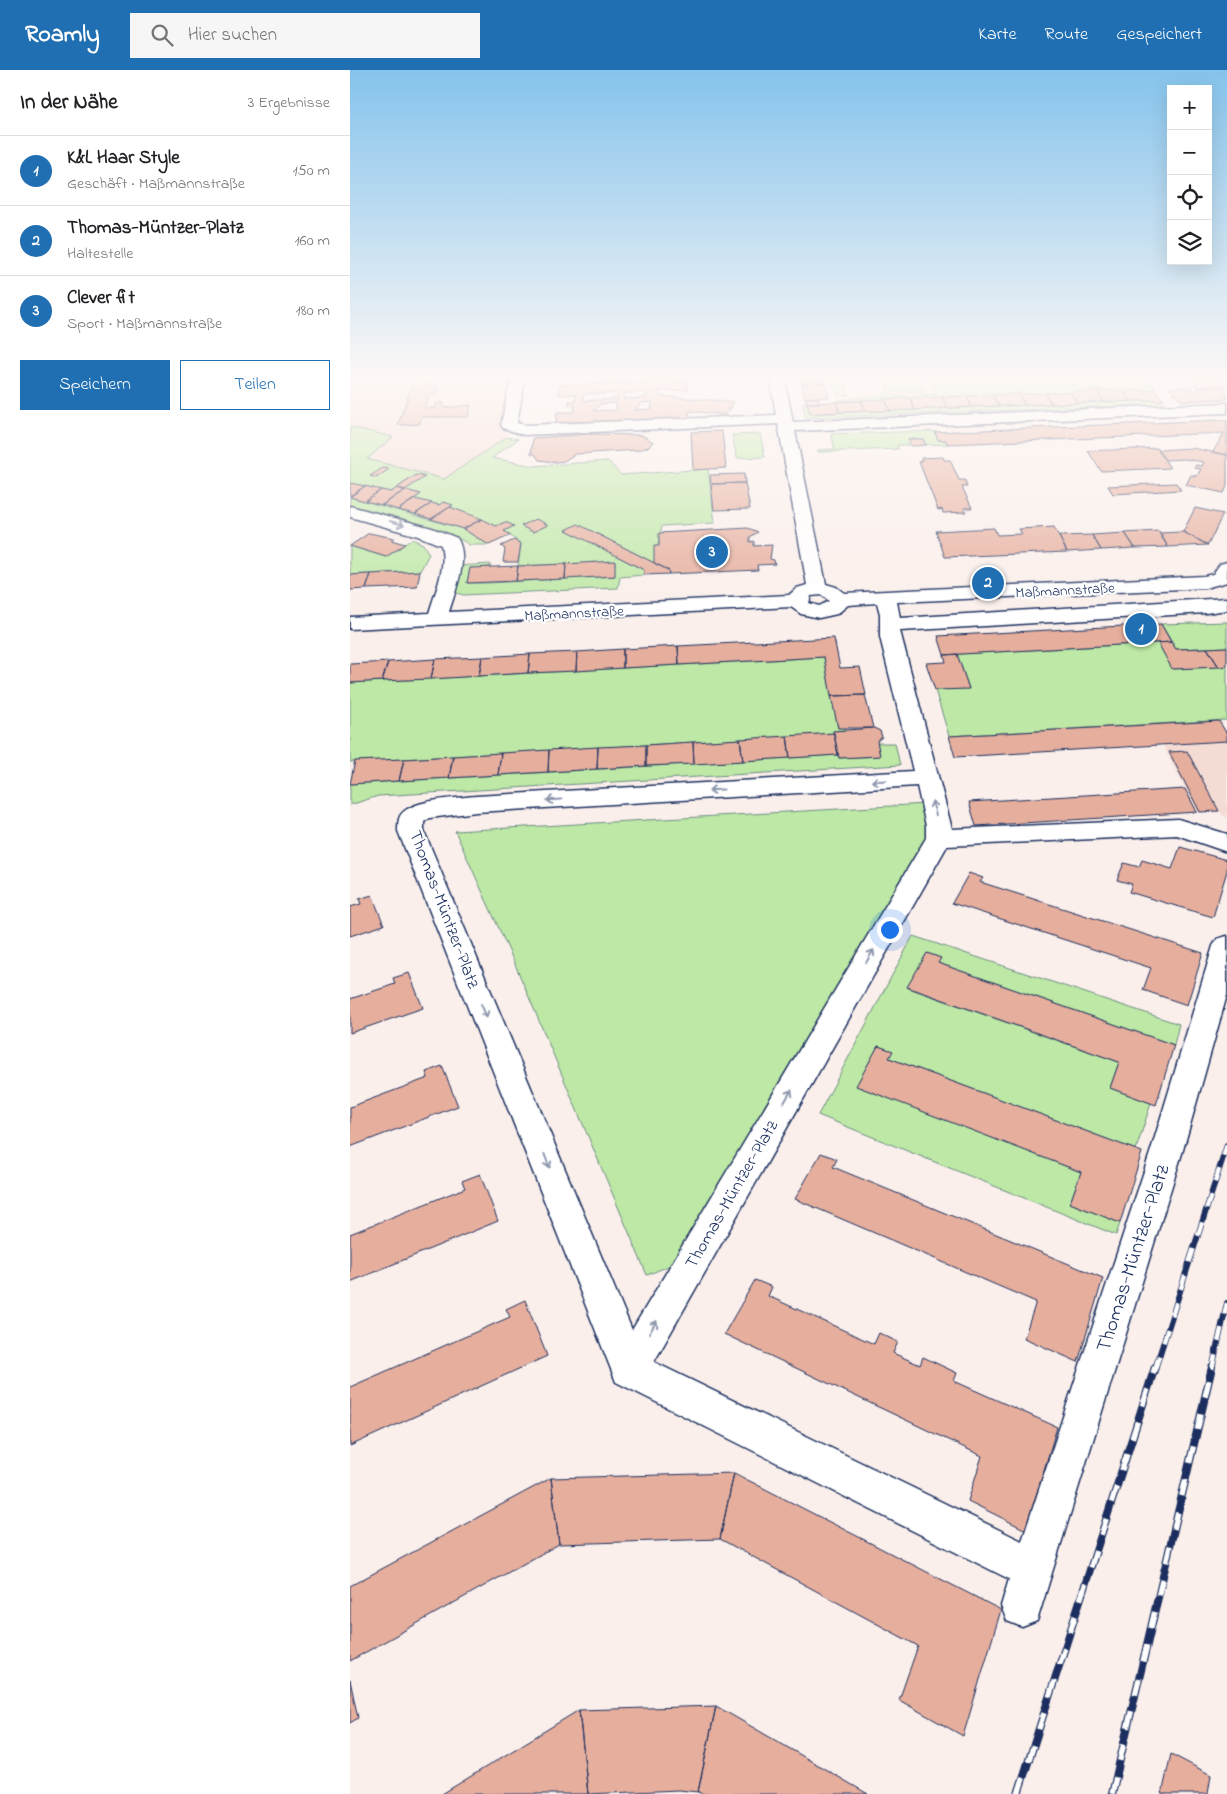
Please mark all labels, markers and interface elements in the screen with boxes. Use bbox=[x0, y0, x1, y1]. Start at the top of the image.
search box bbox=[130, 13, 480, 58]
text: Roamly bbox=[25, 18, 100, 53]
icon: search bbox=[148, 21, 176, 49]
text: Hier suchen bbox=[188, 22, 277, 49]
text: Karte bbox=[978, 22, 1016, 48]
text: Route bbox=[1044, 22, 1088, 48]
text: Gespeichert bbox=[1116, 22, 1202, 48]
map controls bbox=[1167, 85, 1212, 265]
button: + bbox=[1167, 85, 1212, 130]
text: In der Nähe bbox=[20, 88, 118, 118]
text: 3 Ergebnisse bbox=[248, 91, 330, 115]
button: − bbox=[1167, 130, 1212, 175]
text: K&L Haar Style bbox=[67, 145, 180, 172]
text: 1 bbox=[33, 159, 39, 183]
text: 150 m bbox=[292, 159, 330, 183]
text: Geschäft · Maßmannstraße bbox=[67, 172, 245, 196]
button: locate bbox=[1167, 175, 1212, 220]
text: Thomas-Müntzer-Platz bbox=[67, 215, 244, 242]
button: layers bbox=[1167, 220, 1212, 265]
text: 2 bbox=[32, 229, 40, 253]
text: 160 m bbox=[295, 229, 330, 253]
text: Haltestelle bbox=[67, 242, 133, 266]
text: Clever fit bbox=[67, 285, 135, 312]
text: 3 bbox=[33, 299, 39, 323]
text: 180 m bbox=[296, 299, 330, 323]
text: Sport · Maßmannstraße bbox=[67, 312, 222, 336]
button: Speichern bbox=[20, 360, 170, 410]
button: Teilen bbox=[180, 360, 330, 410]
one-way arrow bbox=[389, 519, 405, 529]
pin: 3 bbox=[696, 533, 728, 571]
pin: 2 bbox=[972, 564, 1004, 602]
street label: Maßmannstraße bbox=[1015, 577, 1116, 605]
street label: Maßmannstraße bbox=[524, 600, 625, 628]
pin: 1 bbox=[1125, 610, 1157, 648]
one-way arrow bbox=[871, 776, 887, 785]
one-way arrow bbox=[709, 786, 725, 795]
one-way arrow bbox=[546, 795, 562, 804]
one-way arrow bbox=[929, 800, 939, 816]
street label: Thomas-Müntzer-Platz bbox=[401, 827, 485, 993]
your location bbox=[877, 917, 903, 943]
one-way arrow bbox=[866, 949, 876, 963]
one-way arrow bbox=[480, 1003, 490, 1018]
one-way arrow bbox=[784, 1089, 794, 1104]
street label: Thomas-Müntzer-Platz bbox=[680, 1116, 786, 1274]
one-way arrow bbox=[542, 1153, 552, 1168]
street label: Thomas-Müntzer-Platz bbox=[1089, 1161, 1178, 1356]
one-way arrow bbox=[649, 1320, 659, 1335]

